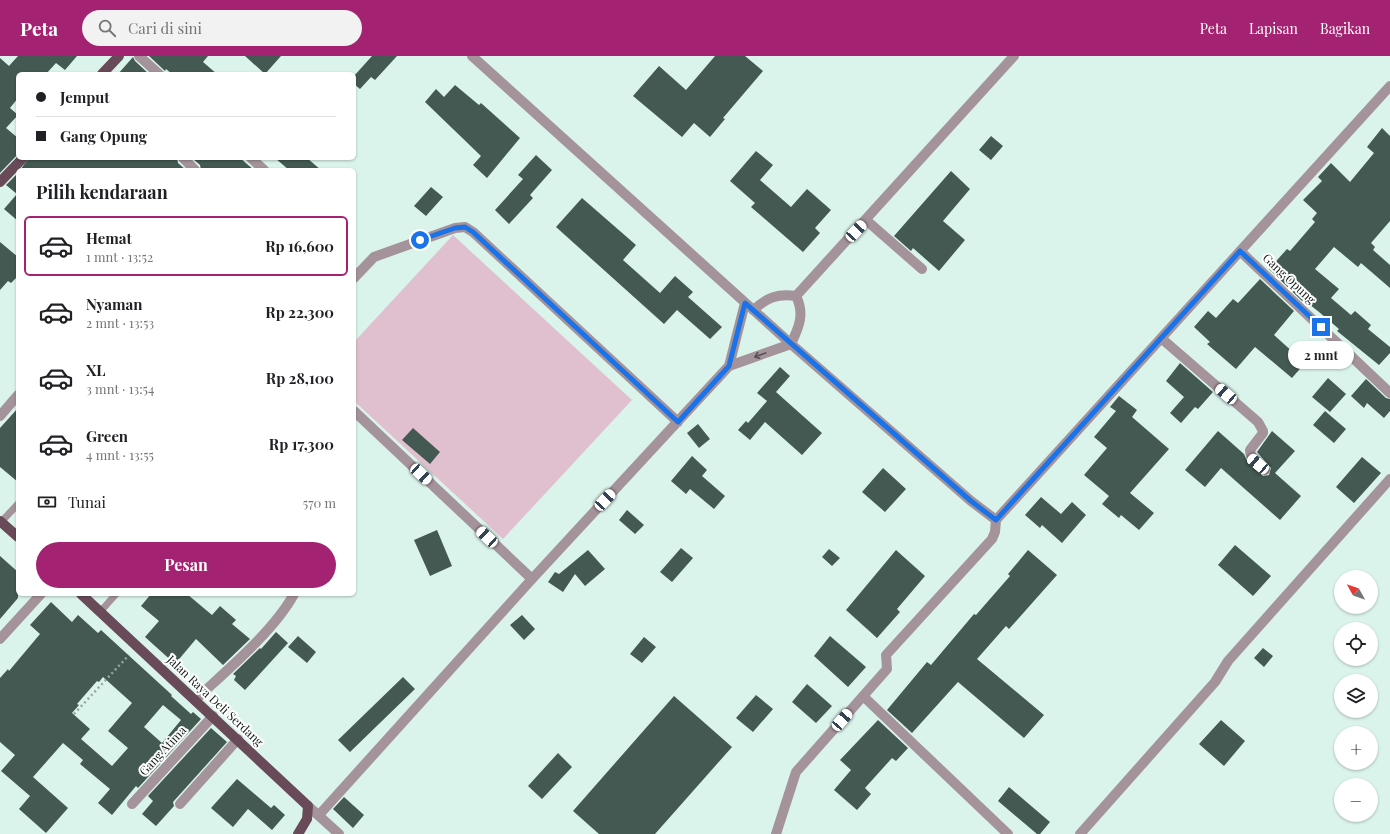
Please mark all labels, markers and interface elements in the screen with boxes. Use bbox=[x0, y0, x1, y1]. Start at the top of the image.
search box bbox=[82, 10, 362, 46]
text: Peta bbox=[20, 15, 58, 41]
icon: search bbox=[96, 17, 118, 39]
text: Cari di sini bbox=[128, 18, 202, 38]
text: Peta bbox=[1200, 19, 1227, 38]
text: Lapisan bbox=[1249, 19, 1298, 38]
text: Bagikan bbox=[1320, 19, 1370, 38]
text: Jemput bbox=[60, 87, 110, 107]
text: Gang Opung bbox=[60, 126, 147, 146]
text: Pilih kendaraan bbox=[36, 180, 168, 204]
car bbox=[843, 218, 869, 244]
icon: car bbox=[38, 228, 74, 264]
text: Hemat bbox=[86, 228, 132, 248]
route start bbox=[411, 231, 429, 249]
text: Rp 16,600 bbox=[265, 236, 334, 256]
text: 1 mnt · 13:52 bbox=[86, 248, 153, 265]
street label: Gang Opung bbox=[1260, 250, 1320, 307]
icon: car bbox=[38, 294, 74, 330]
text: Nyaman bbox=[86, 294, 143, 314]
text: Rp 22,300 bbox=[265, 302, 334, 322]
text: 2 mnt · 13:53 bbox=[86, 314, 154, 331]
route end bbox=[1312, 318, 1330, 336]
callout: 2 mnt bbox=[1288, 341, 1354, 369]
text: 2 mnt bbox=[1304, 346, 1338, 363]
one-way arrow bbox=[754, 352, 767, 359]
icon: car bbox=[38, 360, 74, 396]
text: XL bbox=[86, 360, 106, 380]
text: Rp 28,100 bbox=[266, 368, 334, 388]
text: 3 mnt · 13:54 bbox=[86, 380, 154, 397]
car bbox=[1213, 382, 1239, 406]
icon: car bbox=[38, 426, 74, 462]
text: Green bbox=[86, 426, 128, 446]
text: Rp 17,300 bbox=[269, 434, 334, 454]
text: 4 mnt · 13:55 bbox=[86, 446, 154, 463]
car bbox=[1245, 452, 1271, 476]
car bbox=[408, 461, 434, 487]
car bbox=[592, 487, 618, 513]
icon: cash bbox=[36, 491, 58, 513]
text: Tunai bbox=[68, 492, 106, 512]
text: 570 m bbox=[303, 494, 336, 511]
car bbox=[474, 524, 500, 550]
button: Pesan bbox=[36, 542, 336, 588]
north arrow bbox=[1334, 570, 1378, 614]
map controls bbox=[1334, 570, 1378, 822]
button: locate bbox=[1334, 622, 1378, 666]
street label: Jalan Raya Deli Serdang bbox=[163, 651, 268, 750]
button: layers bbox=[1334, 674, 1378, 718]
car bbox=[830, 707, 854, 733]
street label: Gang Atima bbox=[135, 722, 189, 779]
button: + bbox=[1334, 726, 1378, 770]
button: − bbox=[1334, 778, 1378, 822]

